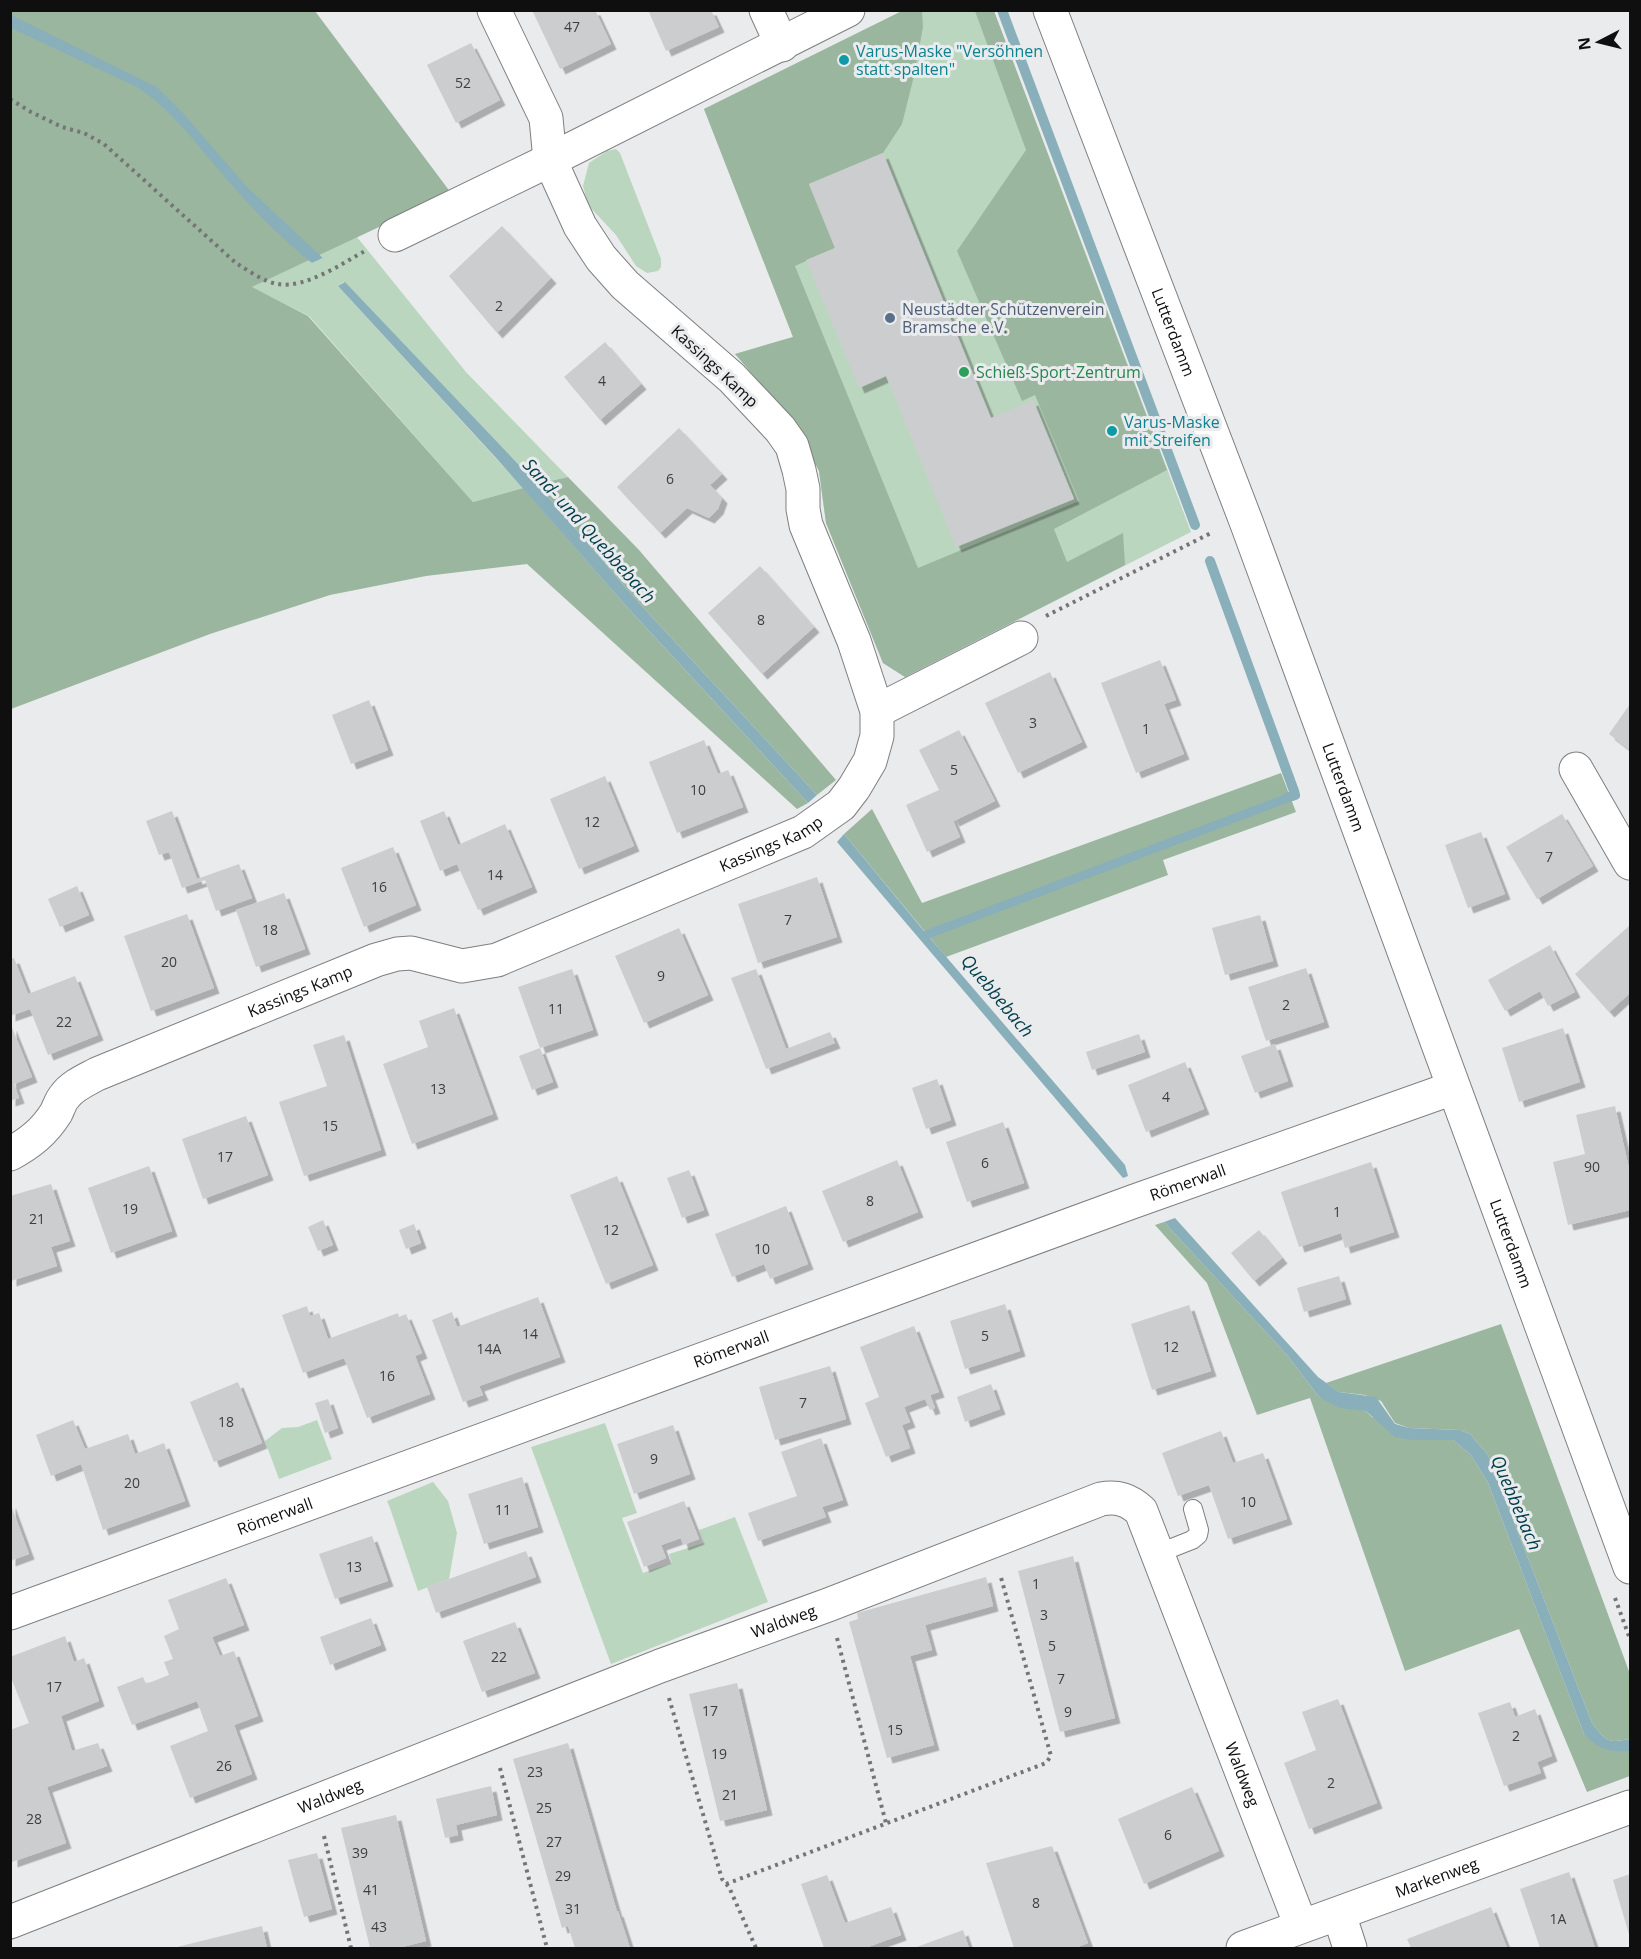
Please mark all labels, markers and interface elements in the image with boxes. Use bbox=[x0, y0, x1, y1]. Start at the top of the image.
north arrow bbox=[1569, 12, 1629, 72]
house number: 47 bbox=[564, 17, 580, 36]
text: N bbox=[1572, 36, 1596, 52]
place label: Varus-Maske "Versöhnen statt spalten" bbox=[856, 40, 1043, 80]
marker: Varus-Maske "Versöhnen statt spalten" bbox=[837, 53, 851, 67]
house number: 52 bbox=[455, 73, 471, 92]
street label: Lutterdamm bbox=[1146, 285, 1200, 380]
house number: 2 bbox=[495, 296, 503, 315]
place label: Neustädter Schützenverein Bramsche e.V. bbox=[902, 298, 1105, 338]
marker: Neustädter Schützenverein Bramsche e.V. bbox=[883, 311, 897, 325]
street label: Kassings Kamp bbox=[667, 320, 763, 412]
place label: Schieß-Sport-Zentrum bbox=[976, 361, 1141, 383]
marker: Schieß-Sport-Zentrum bbox=[957, 365, 971, 379]
house number: 4 bbox=[598, 371, 606, 390]
place label: Varus-Maske mit Streifen bbox=[1124, 411, 1220, 451]
marker: Varus-Maske mit Streifen bbox=[1105, 424, 1119, 438]
water label: Sand- und Quebbebach bbox=[518, 453, 661, 608]
house number: 6 bbox=[666, 469, 674, 488]
house number: 8 bbox=[757, 610, 765, 629]
house number: 3 bbox=[1029, 713, 1037, 732]
house number: 1 bbox=[1142, 719, 1150, 738]
street label: Lutterdamm bbox=[1317, 740, 1370, 835]
house number: 5 bbox=[950, 760, 958, 779]
house number: 10 bbox=[690, 780, 706, 799]
street label: Kassings Kamp bbox=[716, 810, 827, 877]
house number: 12 bbox=[584, 812, 600, 831]
house number: 7 bbox=[1545, 847, 1553, 866]
house number: 14 bbox=[487, 865, 503, 884]
house number: 16 bbox=[371, 877, 387, 896]
house number: 7 bbox=[784, 910, 792, 929]
house number: 18 bbox=[262, 920, 278, 939]
water label: Quebbebach bbox=[956, 949, 1039, 1042]
house number: 20 bbox=[161, 952, 177, 971]
street label: Kassings Kamp bbox=[244, 960, 356, 1022]
house number: 9 bbox=[657, 966, 665, 985]
house number: 2 bbox=[1282, 995, 1290, 1014]
house number: 11 bbox=[548, 999, 564, 1018]
house number: 22 bbox=[56, 1012, 72, 1031]
house number: 13 bbox=[430, 1079, 446, 1098]
house number: 4 bbox=[1162, 1087, 1170, 1106]
house number: 15 bbox=[322, 1116, 338, 1135]
house number: 17 bbox=[217, 1147, 233, 1166]
house number: 6 bbox=[981, 1153, 989, 1172]
house number: 90 bbox=[1584, 1157, 1600, 1176]
street label: Römerwall bbox=[1147, 1159, 1229, 1206]
house number: 8 bbox=[866, 1191, 874, 1210]
street label: Lutterdamm bbox=[1485, 1196, 1538, 1291]
house number: 19 bbox=[122, 1199, 138, 1218]
house number: 1 bbox=[1333, 1202, 1341, 1221]
house number: 21 bbox=[29, 1209, 45, 1228]
house number: 12 bbox=[603, 1220, 619, 1239]
house number: 10 bbox=[754, 1239, 770, 1258]
house number: 14 bbox=[522, 1324, 538, 1343]
street label: Römerwall bbox=[690, 1325, 772, 1373]
house number: 5 bbox=[981, 1326, 989, 1345]
house number: 12 bbox=[1163, 1337, 1179, 1356]
house number: 14A bbox=[477, 1339, 502, 1358]
house number: 16 bbox=[379, 1366, 395, 1385]
house number: 7 bbox=[799, 1393, 807, 1412]
house number: 18 bbox=[218, 1412, 234, 1431]
house number: 9 bbox=[650, 1449, 658, 1468]
water label: Quebbebach bbox=[1486, 1451, 1548, 1554]
house number: 20 bbox=[124, 1473, 140, 1492]
street label: Römerwall bbox=[234, 1492, 316, 1540]
house number: 10 bbox=[1240, 1492, 1256, 1511]
house number: 11 bbox=[495, 1500, 511, 1519]
house number: 13 bbox=[346, 1557, 362, 1576]
house number: 1 bbox=[1032, 1574, 1040, 1593]
street label: Waldweg bbox=[748, 1599, 819, 1643]
house number: 3 bbox=[1040, 1605, 1048, 1624]
house number: 5 bbox=[1048, 1636, 1056, 1655]
house number: 22 bbox=[491, 1647, 507, 1666]
house number: 7 bbox=[1057, 1669, 1065, 1688]
house number: 17 bbox=[46, 1677, 62, 1696]
house number: 17 bbox=[702, 1701, 718, 1720]
house number: 9 bbox=[1064, 1702, 1072, 1721]
house number: 15 bbox=[887, 1720, 903, 1739]
house number: 2 bbox=[1512, 1726, 1520, 1745]
street label: Waldweg bbox=[1220, 1739, 1265, 1810]
house number: 19 bbox=[711, 1744, 727, 1763]
house number: 26 bbox=[216, 1756, 232, 1775]
house number: 23 bbox=[527, 1762, 543, 1781]
street label: Waldweg bbox=[295, 1773, 366, 1819]
house number: 2 bbox=[1327, 1773, 1335, 1792]
house number: 21 bbox=[722, 1785, 738, 1804]
house number: 25 bbox=[536, 1798, 552, 1817]
house number: 28 bbox=[26, 1809, 42, 1828]
house number: 6 bbox=[1164, 1825, 1172, 1844]
house number: 27 bbox=[546, 1832, 562, 1851]
house number: 39 bbox=[352, 1843, 368, 1862]
street label: Markenweg bbox=[1392, 1852, 1482, 1903]
house number: 29 bbox=[555, 1866, 571, 1885]
house number: 41 bbox=[363, 1880, 379, 1899]
house number: 8 bbox=[1032, 1893, 1040, 1912]
house number: 31 bbox=[565, 1899, 581, 1918]
house number: 1A bbox=[1550, 1909, 1567, 1928]
house number: 43 bbox=[371, 1917, 387, 1936]

